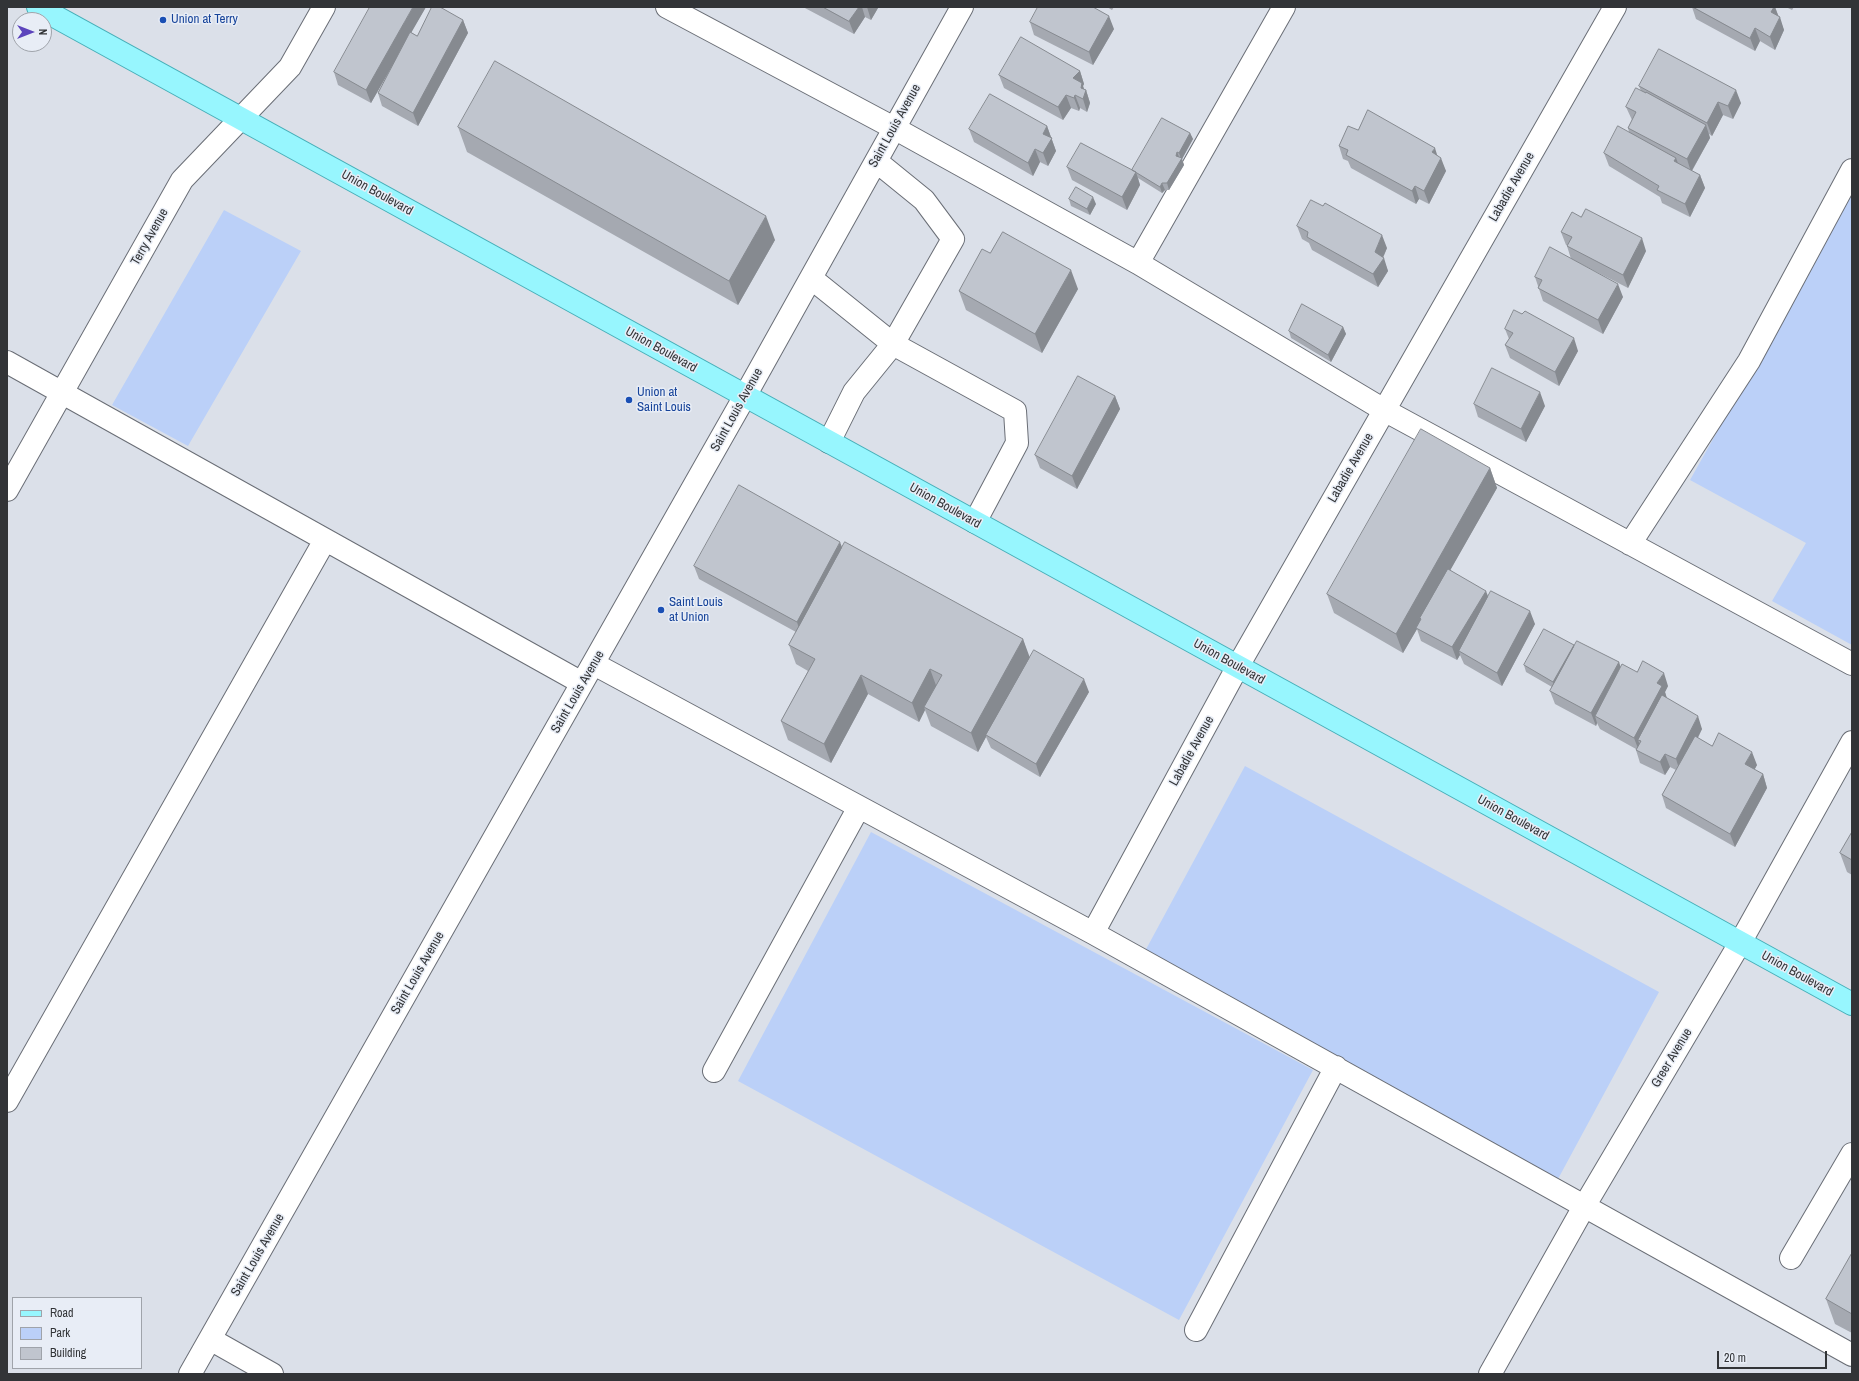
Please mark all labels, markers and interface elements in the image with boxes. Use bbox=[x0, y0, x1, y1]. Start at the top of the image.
north arrow bbox=[12, 12, 52, 52]
place label: Union at Terry bbox=[171, 12, 238, 28]
marker: Union at Terry bbox=[158, 15, 168, 25]
text: N bbox=[36, 29, 50, 35]
street label: Saint Louis Avenue bbox=[866, 82, 924, 170]
street label: Labadie Avenue bbox=[1486, 150, 1538, 224]
street label: Union Boulevard bbox=[338, 167, 416, 219]
street label: Terry Avenue bbox=[128, 206, 172, 268]
street label: Union Boulevard bbox=[622, 324, 700, 376]
street label: Saint Louis Avenue bbox=[708, 366, 766, 454]
place label: Union at Saint Louis bbox=[637, 385, 691, 416]
marker: Union at Saint Louis bbox=[624, 395, 634, 405]
street label: Labadie Avenue bbox=[1325, 431, 1377, 505]
street label: Union Boulevard bbox=[906, 480, 984, 532]
place label: Saint Louis at Union bbox=[669, 595, 723, 626]
marker: Saint Louis at Union bbox=[656, 605, 666, 615]
street label: Union Boulevard bbox=[1190, 636, 1268, 688]
street label: Saint Louis Avenue bbox=[548, 648, 608, 736]
street label: Labadie Avenue bbox=[1166, 713, 1218, 789]
street label: Union Boulevard bbox=[1474, 792, 1552, 844]
street label: Saint Louis Avenue bbox=[388, 929, 448, 1017]
street label: Union Boulevard bbox=[1758, 948, 1836, 1000]
street label: Greer Avenue bbox=[1648, 1026, 1696, 1090]
street label: Saint Louis Avenue bbox=[228, 1211, 288, 1299]
legend bbox=[12, 1297, 142, 1369]
text: Road bbox=[50, 1305, 74, 1321]
text: Park bbox=[50, 1325, 70, 1341]
scale bar bbox=[1719, 1343, 1829, 1369]
text: Building bbox=[50, 1345, 86, 1361]
text: 20 m bbox=[1724, 1350, 1746, 1366]

